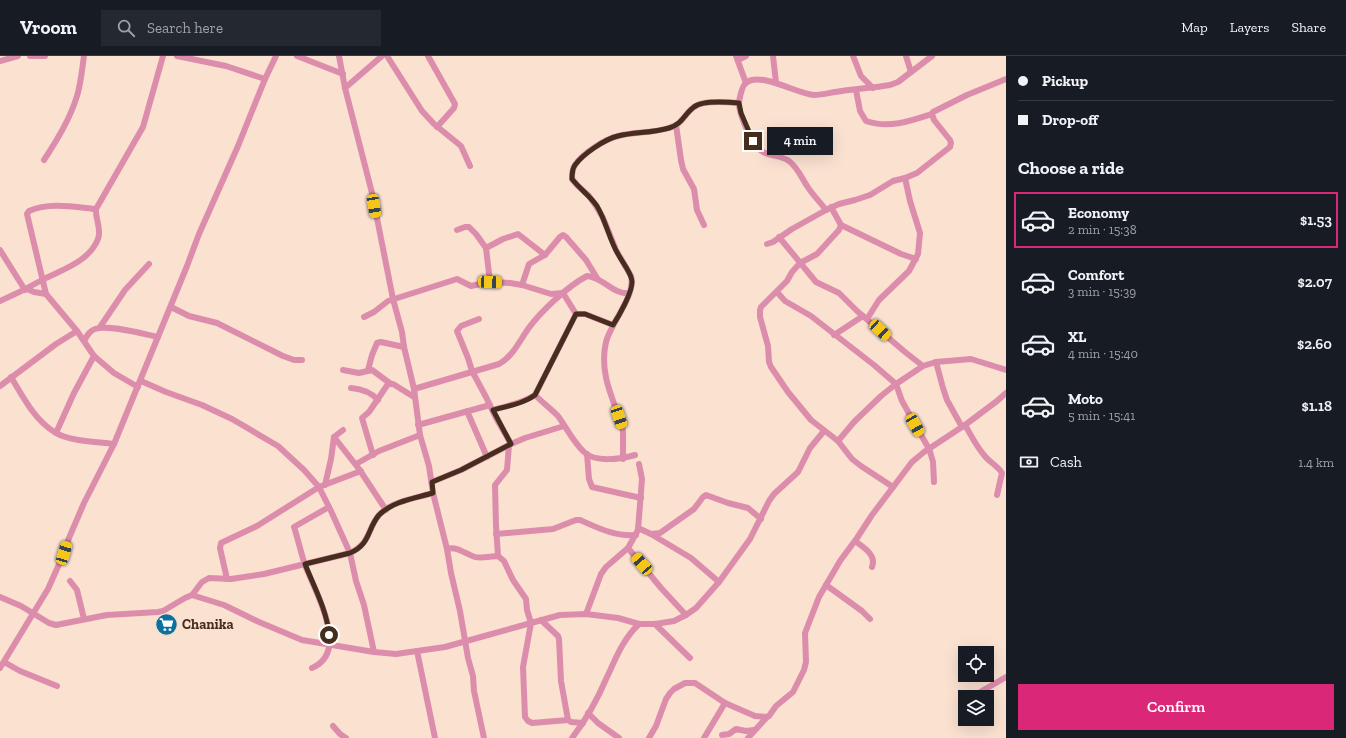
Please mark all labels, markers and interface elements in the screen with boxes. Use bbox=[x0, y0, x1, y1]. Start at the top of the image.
search box bbox=[101, 10, 381, 46]
text: Vroom bbox=[20, 16, 77, 39]
icon: search bbox=[115, 17, 137, 39]
text: Search here bbox=[147, 19, 223, 37]
text: Map bbox=[1181, 19, 1208, 36]
text: Layers bbox=[1230, 19, 1269, 36]
text: Share bbox=[1291, 19, 1326, 36]
text: Pickup bbox=[1042, 72, 1088, 90]
text: Drop-off bbox=[1042, 111, 1098, 129]
callout: 4 min bbox=[767, 127, 833, 155]
route end bbox=[744, 132, 762, 150]
text: 4 min bbox=[784, 133, 816, 148]
text: Choose a ride bbox=[1018, 157, 1124, 179]
car bbox=[366, 193, 382, 219]
icon: car bbox=[1020, 202, 1056, 238]
text: Economy bbox=[1068, 204, 1129, 222]
text: $1.53 bbox=[1300, 211, 1332, 229]
text: 2 min · 15:38 bbox=[1068, 222, 1137, 237]
icon: car bbox=[1020, 264, 1056, 300]
text: Comfort bbox=[1068, 266, 1124, 284]
text: $2.07 bbox=[1298, 273, 1332, 291]
car bbox=[478, 276, 502, 288]
text: 3 min · 15:39 bbox=[1068, 284, 1136, 299]
car bbox=[867, 317, 893, 343]
icon: car bbox=[1020, 326, 1056, 362]
text: XL bbox=[1068, 328, 1086, 346]
text: $2.60 bbox=[1297, 335, 1332, 353]
text: 4 min · 15:40 bbox=[1068, 346, 1138, 361]
icon: car bbox=[1020, 388, 1056, 424]
text: Moto bbox=[1068, 390, 1103, 408]
text: $1.18 bbox=[1301, 397, 1332, 415]
car bbox=[609, 404, 629, 430]
text: 5 min · 15:41 bbox=[1068, 408, 1135, 423]
car bbox=[904, 412, 926, 438]
icon: cash bbox=[1018, 451, 1040, 473]
text: Cash bbox=[1050, 453, 1082, 471]
text: 1.4 km bbox=[1298, 455, 1334, 470]
car bbox=[55, 540, 73, 566]
car bbox=[630, 551, 654, 577]
supermarket icon: Chanika bbox=[153, 611, 179, 637]
place label: Chanika bbox=[182, 616, 234, 633]
route start bbox=[320, 626, 338, 644]
map controls bbox=[958, 646, 994, 726]
button: locate bbox=[958, 646, 994, 682]
button: Confirm bbox=[1018, 684, 1334, 730]
button: layers bbox=[958, 690, 994, 726]

